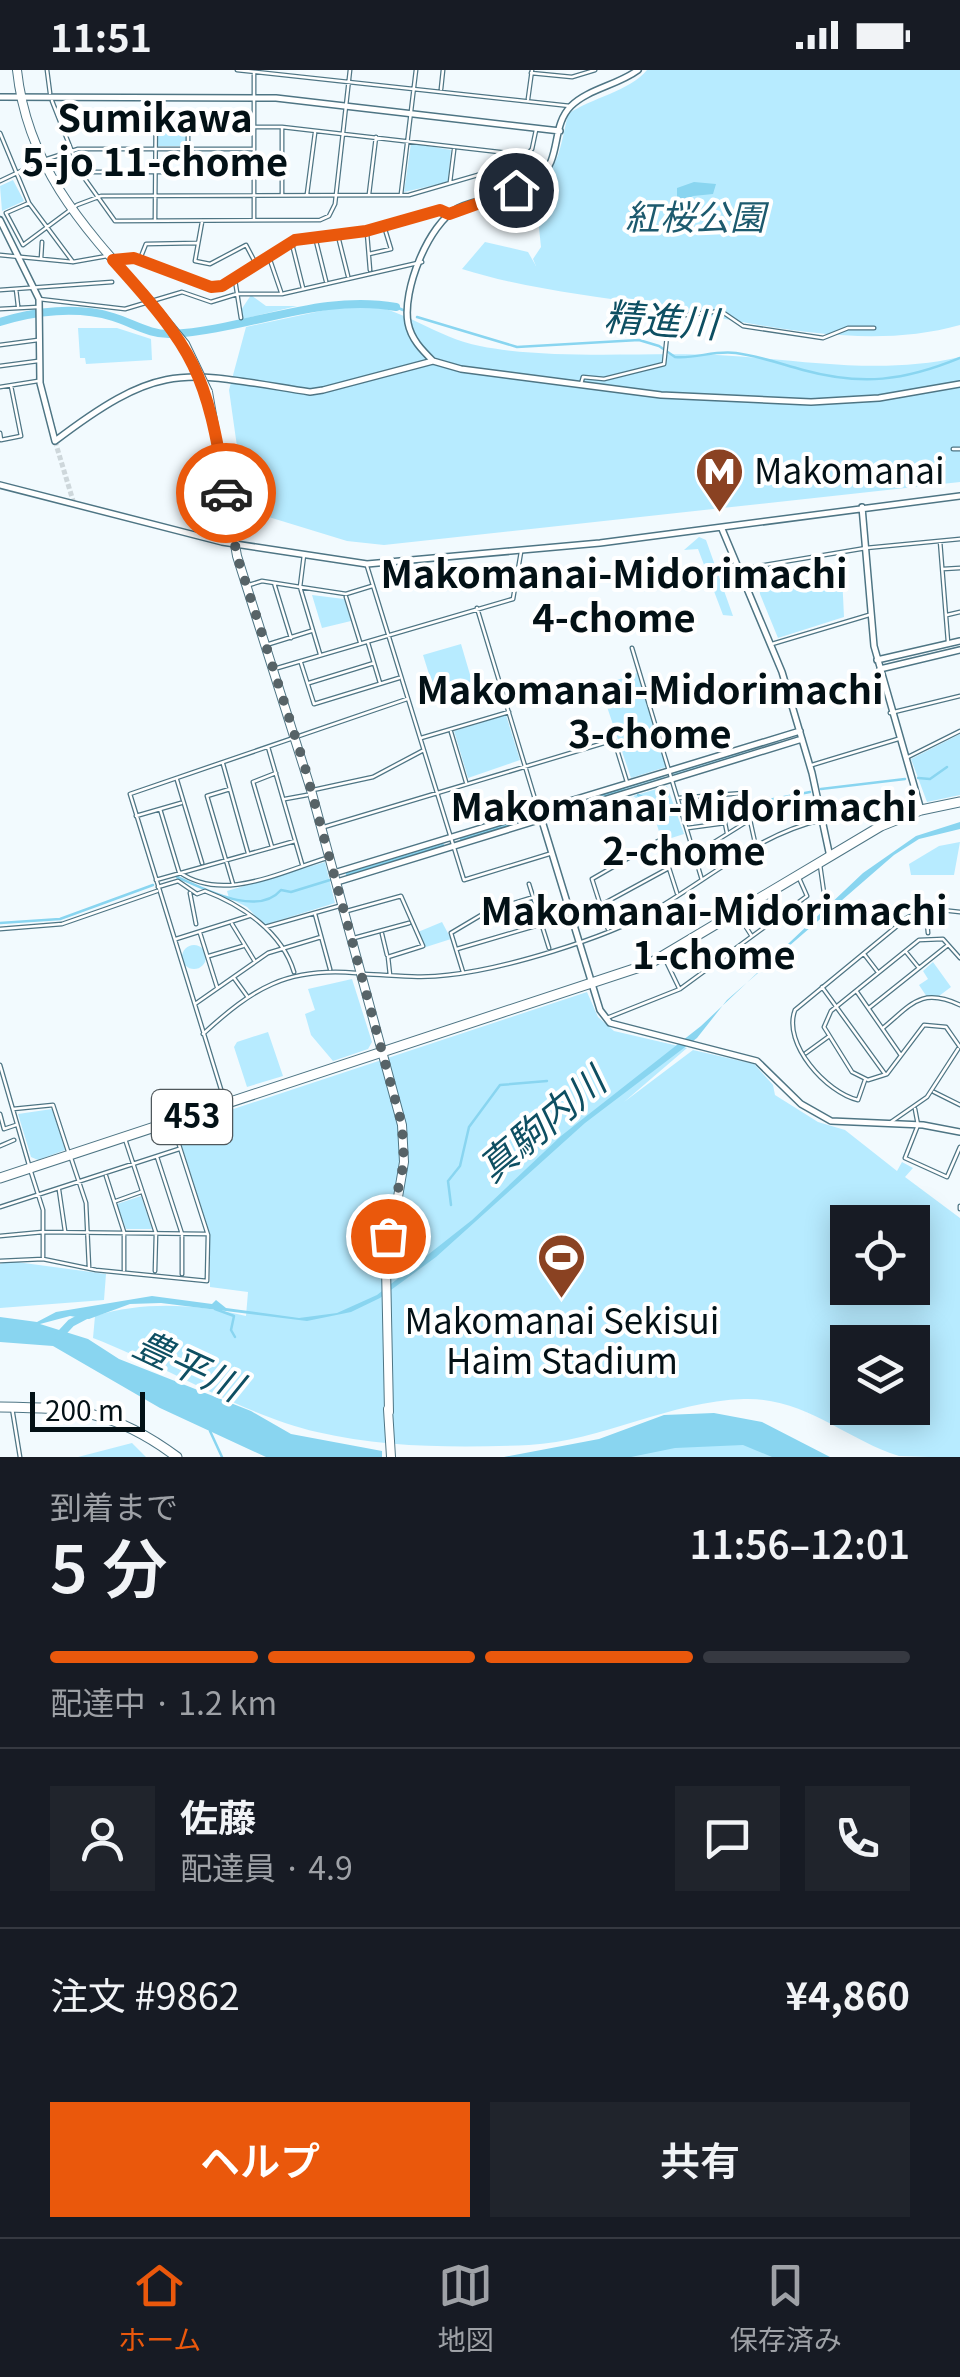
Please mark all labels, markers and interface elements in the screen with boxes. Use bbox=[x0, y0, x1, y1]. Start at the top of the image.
text: 11:51 bbox=[50, 8, 152, 63]
district label: Sumikawa 5-jo 11-chome bbox=[22, 88, 288, 187]
pin bbox=[474, 148, 559, 233]
icon: home bbox=[489, 163, 544, 218]
park label: 紅桜公園 bbox=[625, 189, 770, 240]
water label: 精進川 bbox=[602, 286, 724, 349]
courier bbox=[176, 443, 276, 543]
place label: Makomanai bbox=[754, 443, 945, 494]
metro station icon: Makomanai bbox=[693, 446, 745, 514]
icon: car bbox=[199, 466, 254, 521]
district label: Makomanai-Midorimachi 4-chome bbox=[380, 544, 848, 643]
district label: Makomanai-Midorimachi 3-chome bbox=[416, 660, 884, 759]
district label: Makomanai-Midorimachi 2-chome bbox=[450, 777, 918, 876]
district label: Makomanai-Midorimachi 1-chome bbox=[480, 881, 948, 980]
water label: 真駒内川 bbox=[464, 1050, 619, 1192]
road number: 453 bbox=[152, 1090, 232, 1144]
pin bbox=[346, 1194, 431, 1279]
map controls bbox=[830, 1205, 930, 1425]
button: locate bbox=[830, 1205, 930, 1305]
icon: bag bbox=[361, 1209, 416, 1264]
sports icon: Makomanai Sekisui Haim Stadium bbox=[536, 1232, 588, 1300]
place label: Makomanai Sekisui Haim Stadium bbox=[405, 1293, 719, 1384]
water label: 豊平川 bbox=[126, 1314, 256, 1414]
button: layers bbox=[830, 1325, 930, 1425]
scale bar bbox=[30, 1387, 145, 1432]
text: 200 m bbox=[45, 1389, 124, 1429]
text: 到着まで bbox=[50, 1482, 178, 1528]
text: 11:56–12:01 bbox=[689, 1515, 910, 1570]
text: 5 分 bbox=[50, 1518, 167, 1612]
text: 配達中 · 1.2 km bbox=[50, 1678, 277, 1724]
button: person bbox=[50, 1786, 155, 1891]
button: chat bbox=[675, 1786, 780, 1891]
button: phone bbox=[805, 1786, 910, 1891]
text: 佐藤 bbox=[180, 1788, 256, 1843]
text: 配達員 · 4.9 bbox=[180, 1843, 353, 1889]
text: 注文 #9862 bbox=[50, 1966, 240, 2021]
text: ¥4,860 bbox=[786, 1966, 910, 2021]
button: ヘルプ bbox=[50, 2102, 470, 2217]
button: 共有 bbox=[490, 2102, 910, 2217]
tab: ホーム bbox=[118, 2258, 201, 2358]
tab: 地図 bbox=[438, 2258, 494, 2358]
tab: 保存済み bbox=[730, 2258, 842, 2358]

